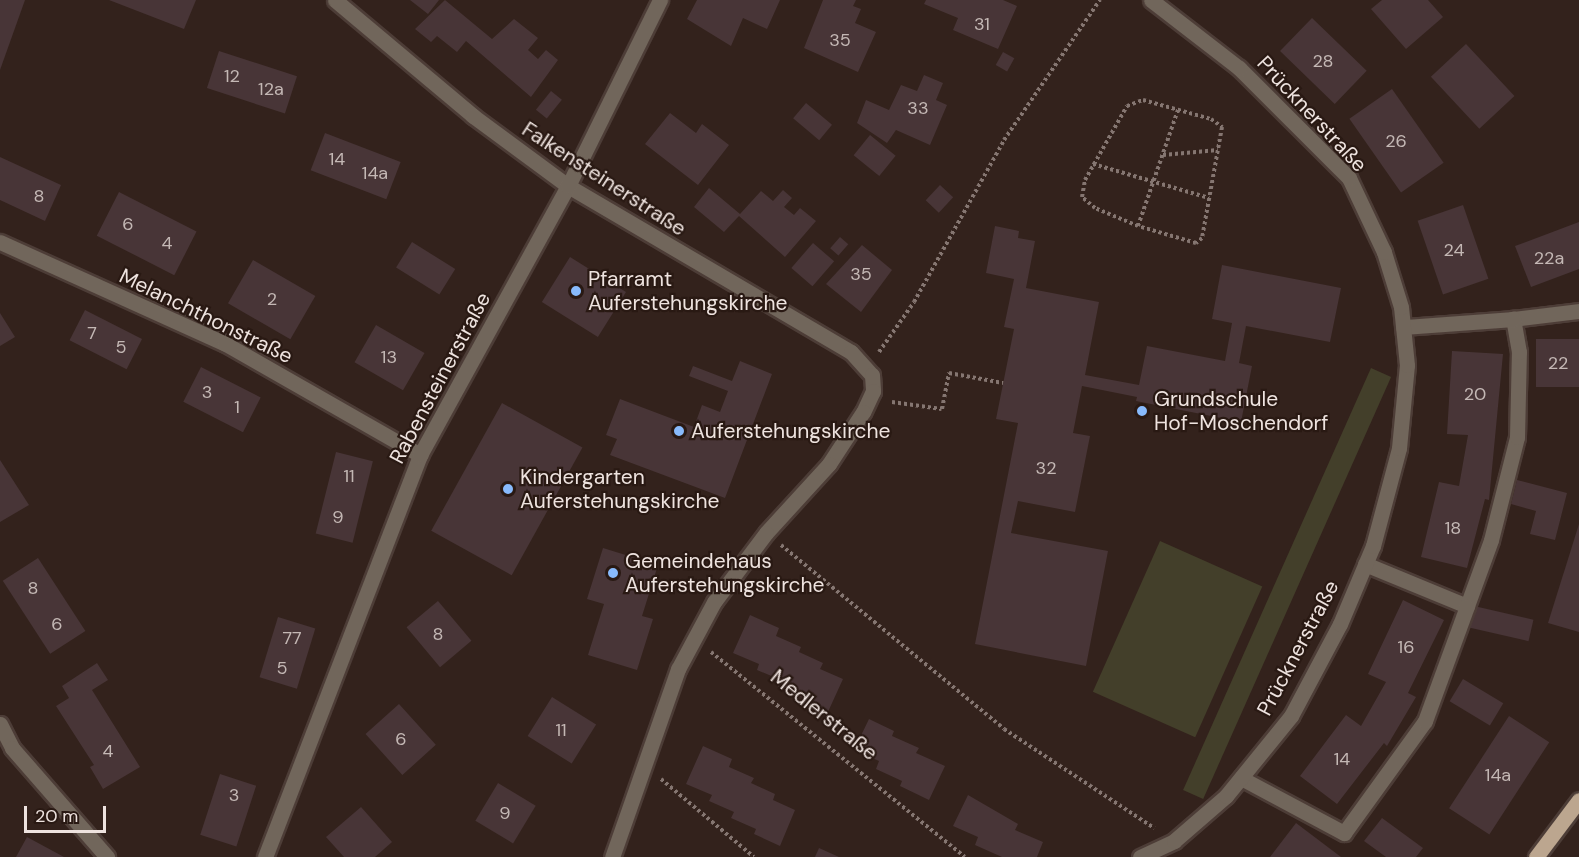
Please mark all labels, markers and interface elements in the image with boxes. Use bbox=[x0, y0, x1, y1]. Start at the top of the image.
house number: 31 bbox=[974, 13, 990, 35]
house number: 35 bbox=[829, 29, 851, 51]
house number: 28 bbox=[1312, 50, 1334, 72]
street label: Prücknerstraße bbox=[1252, 51, 1372, 177]
house number: 12 bbox=[224, 65, 240, 87]
house number: 12a bbox=[258, 78, 284, 100]
house number: 33 bbox=[907, 97, 929, 119]
street label: Falkensteinerstraße bbox=[517, 117, 691, 241]
house number: 26 bbox=[1385, 130, 1407, 152]
house number: 14 bbox=[329, 148, 345, 170]
house number: 14a bbox=[362, 162, 388, 184]
house number: 8 bbox=[34, 185, 44, 207]
house number: 6 bbox=[122, 213, 134, 235]
house number: 4 bbox=[162, 232, 172, 254]
house number: 24 bbox=[1444, 239, 1464, 261]
house number: 22a bbox=[1534, 247, 1564, 269]
street label: Melanchthonstraße bbox=[115, 263, 297, 369]
house number: 35 bbox=[850, 263, 872, 285]
place label: Pfarramt Auferstehungskirche bbox=[588, 266, 788, 316]
marker: Pfarramt Auferstehungskirche bbox=[569, 284, 583, 298]
house number: 2 bbox=[267, 288, 277, 310]
street label: Rabensteinerstraße bbox=[384, 288, 496, 468]
house number: 7 bbox=[87, 322, 97, 344]
house number: 5 bbox=[116, 336, 126, 358]
house number: 13 bbox=[381, 346, 397, 368]
house number: 22 bbox=[1548, 352, 1568, 374]
house number: 3 bbox=[202, 381, 212, 403]
house number: 20 bbox=[1464, 383, 1486, 405]
place label: Grundschule Hof-Moschendorf bbox=[1154, 386, 1329, 436]
house number: 1 bbox=[234, 396, 240, 418]
marker: Grundschule Hof-Moschendorf bbox=[1135, 404, 1149, 418]
place label: Auferstehungskirche bbox=[691, 418, 891, 444]
marker: Auferstehungskirche bbox=[672, 424, 686, 438]
house number: 32 bbox=[1035, 457, 1057, 479]
place label: Kindergarten Auferstehungskirche bbox=[520, 464, 720, 514]
house number: 11 bbox=[343, 465, 355, 487]
marker: Kindergarten Auferstehungskirche bbox=[501, 482, 515, 496]
house number: 9 bbox=[332, 506, 344, 528]
house number: 18 bbox=[1445, 517, 1461, 539]
place label: Gemeindehaus Auferstehungskirche bbox=[625, 548, 825, 598]
marker: Gemeindehaus Auferstehungskirche bbox=[606, 566, 620, 580]
street label: Prücknerstraße bbox=[1252, 576, 1344, 720]
house number: 8 bbox=[28, 577, 38, 599]
house number: 6 bbox=[51, 613, 63, 635]
house number: 8 bbox=[433, 623, 443, 645]
house number: 77 bbox=[282, 627, 302, 649]
house number: 16 bbox=[1398, 636, 1414, 658]
house number: 5 bbox=[277, 657, 287, 679]
street label: Medlerstraße bbox=[765, 664, 883, 766]
house number: 11 bbox=[555, 719, 567, 741]
house number: 6 bbox=[395, 728, 407, 750]
house number: 4 bbox=[103, 740, 113, 762]
house number: 14 bbox=[1334, 748, 1350, 770]
house number: 14a bbox=[1485, 764, 1511, 786]
house number: 3 bbox=[229, 784, 239, 806]
scale bar bbox=[27, 794, 110, 832]
house number: 9 bbox=[499, 802, 511, 824]
text: 20 m bbox=[35, 804, 78, 828]

